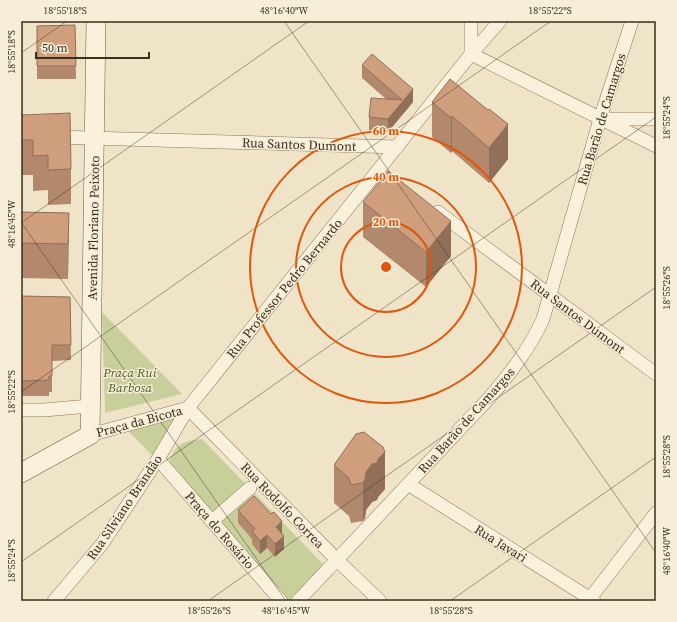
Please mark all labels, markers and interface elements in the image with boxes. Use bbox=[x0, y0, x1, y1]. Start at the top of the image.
text: 18°55'18"S bbox=[43, 4, 87, 17]
text: 48°16'40"W bbox=[260, 4, 309, 17]
text: 18°55'22"S bbox=[528, 4, 572, 17]
text: 18°55'18"S bbox=[5, 30, 18, 74]
scale bar bbox=[36, 34, 149, 60]
text: 50 m bbox=[42, 40, 68, 56]
street label: Rua Barão de Camargos bbox=[573, 51, 630, 187]
text: 18°55'24"S bbox=[660, 96, 673, 140]
text: 60 m bbox=[373, 123, 399, 139]
street label: Rua Santos Dumont bbox=[242, 134, 357, 155]
street label: Avenida Floriano Peixoto bbox=[84, 155, 103, 301]
text: 40 m bbox=[373, 169, 399, 185]
text: 48°16'45"W bbox=[5, 199, 18, 248]
text: 20 m bbox=[373, 214, 399, 230]
street label: Rua Professor Pedro Bernardo bbox=[223, 215, 346, 362]
centre of rings bbox=[379, 260, 393, 274]
text: 18°55'26"S bbox=[660, 266, 673, 310]
street label: Rua Santos Dumont bbox=[527, 275, 629, 358]
street label: Rua Barão de Camargos bbox=[414, 363, 519, 477]
park label: Praça Rui Barbosa bbox=[102, 364, 157, 396]
text: 18°55'22"S bbox=[5, 370, 18, 414]
street label: Praça da Bicota bbox=[94, 402, 184, 441]
text: 18°55'28"S bbox=[660, 435, 673, 479]
street label: Rua Silviano Brandão bbox=[83, 451, 166, 563]
street label: Rua Rodolfo Correa bbox=[237, 459, 328, 552]
street label: Praça do Rosário bbox=[181, 488, 258, 573]
street label: Rua Javari bbox=[471, 521, 530, 566]
text: 48°16'40"W bbox=[660, 526, 673, 575]
text: 18°55'24"S bbox=[5, 539, 18, 583]
text: 18°55'26"S bbox=[187, 604, 231, 617]
text: 48°16'45"W bbox=[262, 604, 311, 617]
text: 18°55'28"S bbox=[429, 604, 473, 617]

